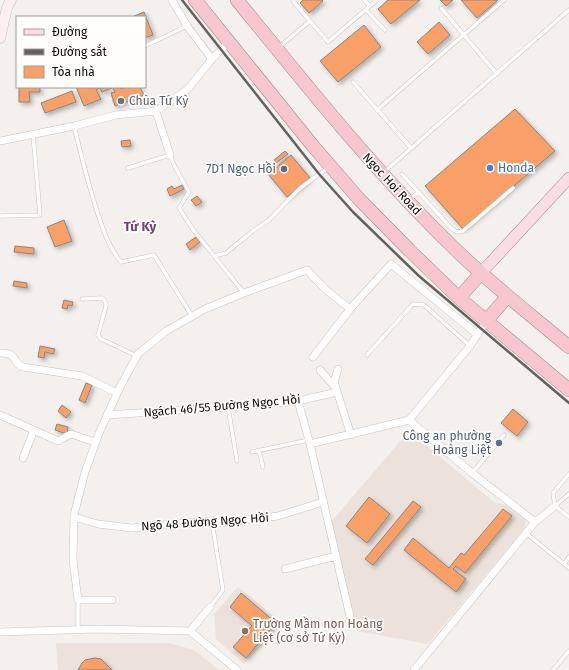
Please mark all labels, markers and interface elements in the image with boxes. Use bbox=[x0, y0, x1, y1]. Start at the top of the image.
legend bbox=[16, 16, 146, 88]
text: Đường bbox=[52, 25, 88, 39]
text: Đường sắt bbox=[52, 43, 107, 59]
text: Tòa nhà bbox=[52, 65, 95, 79]
place label: Chùa Tứ Kỳ bbox=[129, 94, 188, 108]
marker: Chùa Tứ Kỳ bbox=[116, 96, 126, 106]
street label: Ngoc Hoi Road bbox=[360, 150, 424, 218]
place label: 7D1 Ngọc Hồi bbox=[206, 161, 276, 176]
place label: Honda bbox=[498, 161, 534, 175]
marker: Honda bbox=[485, 163, 495, 173]
marker: 7D1 Ngọc Hồi bbox=[279, 164, 289, 174]
district label: Tứ Kỳ bbox=[124, 219, 157, 234]
street label: Ngách 46/55 Đường Ngọc Hồi bbox=[143, 391, 301, 420]
place label: Công an phường Hoàng Liệt bbox=[403, 429, 492, 457]
marker: Công an phường Hoàng Liệt bbox=[494, 438, 504, 448]
street label: Ngõ 48 Đường Ngọc Hồi bbox=[141, 510, 269, 533]
place label: Trường Mầm non Hoàng Liệt (cơ sở Tứ Kỳ) bbox=[253, 616, 383, 645]
marker: Trường Mầm non Hoàng Liệt (cơ sở Tứ Kỳ) bbox=[240, 626, 250, 636]

